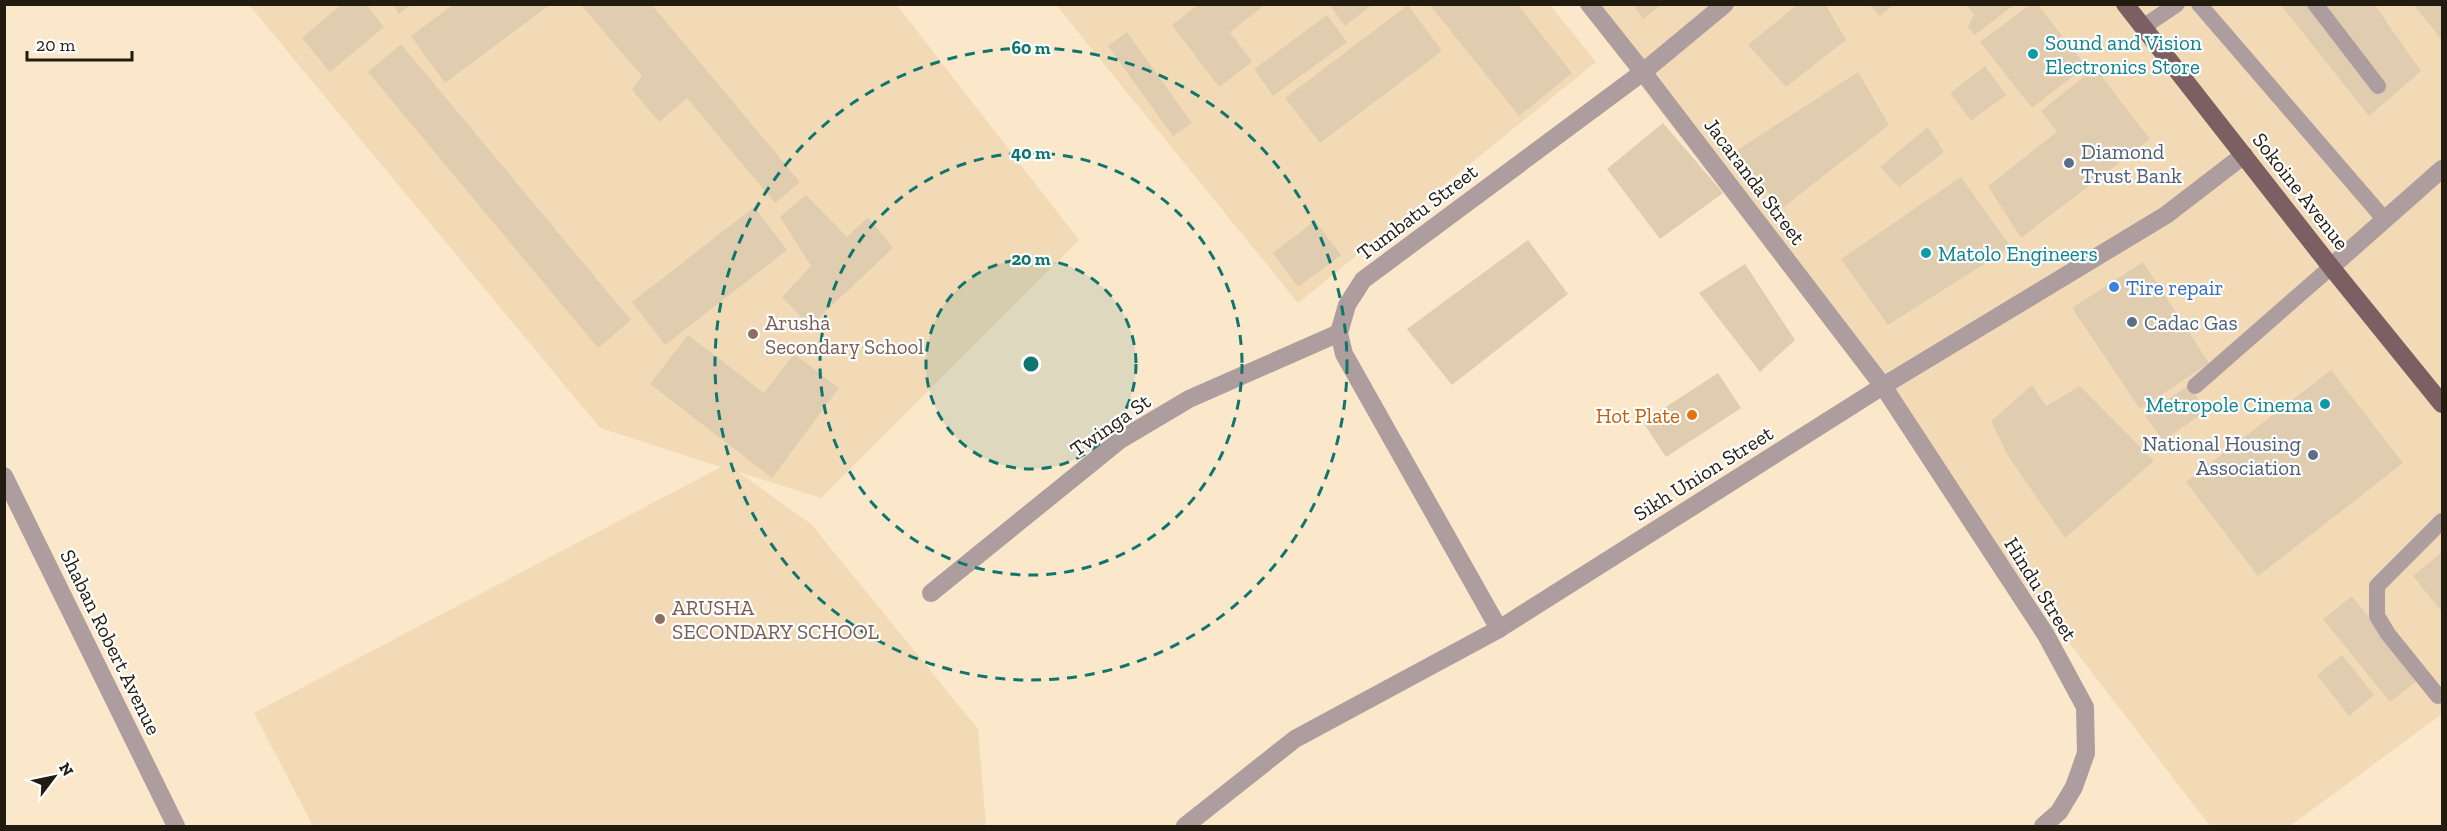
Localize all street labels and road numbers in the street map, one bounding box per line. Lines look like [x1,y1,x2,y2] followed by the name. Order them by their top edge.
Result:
[1699,113,1811,249] street label: Jacaranda Street
[2248,127,2355,255] street label: Sokoine Avenue
[1352,159,1482,265] street label: Tumbatu Street
[1065,388,1155,462] street label: Twinga St
[1629,420,1778,526] street label: Sikh Union Street
[1999,533,2083,645] street label: Hindu Street
[55,545,167,739] street label: Shaban Robert Avenue

